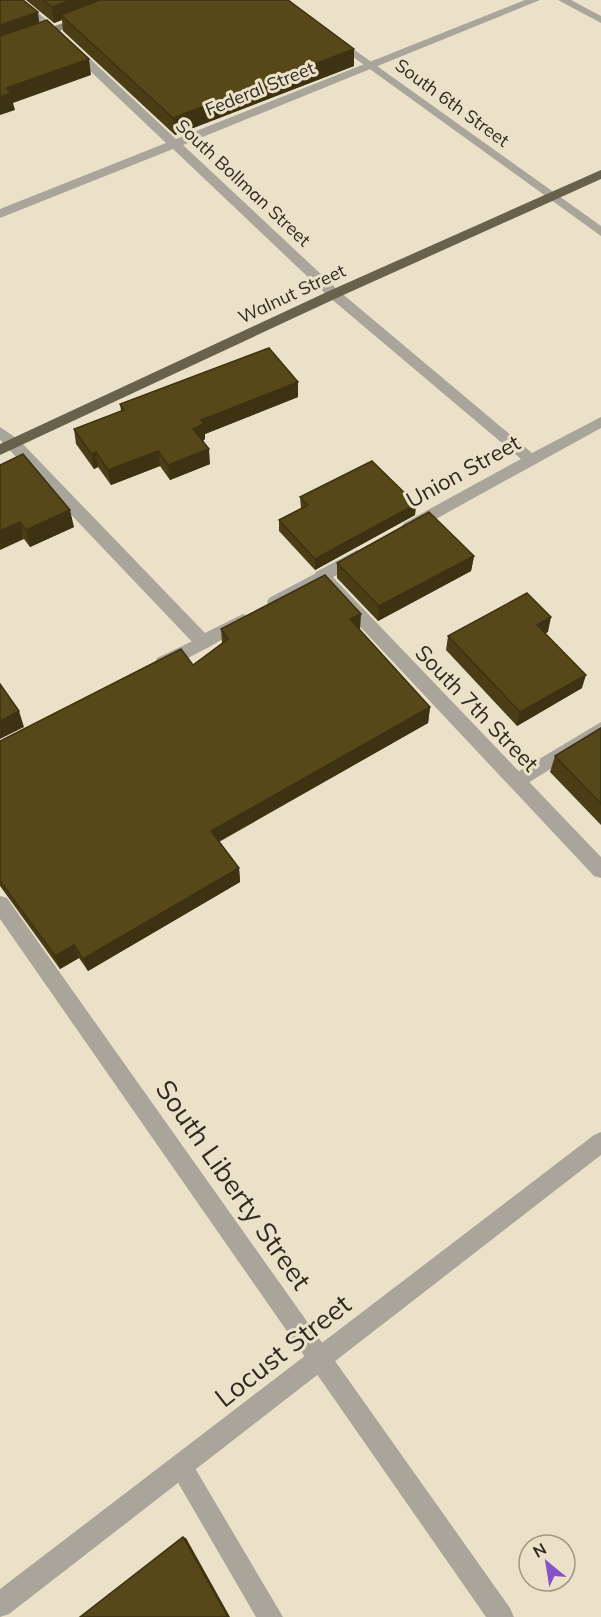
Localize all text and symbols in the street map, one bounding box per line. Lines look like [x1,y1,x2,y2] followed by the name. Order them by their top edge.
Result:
[391,53,514,152] street label: South 6th Street
[202,56,318,121] street label: Federal Street
[171,114,316,251] street label: South Bollman Street
[234,259,349,328] street label: Walnut Street
[401,428,525,514] street label: Union Street
[409,639,545,778] street label: South 7th Street
[149,1073,319,1296] street label: South Liberty Street
[208,1287,357,1414] street label: Locust Street
[517,1533,577,1593] north arrow
[529,1538,550,1562] text: N

